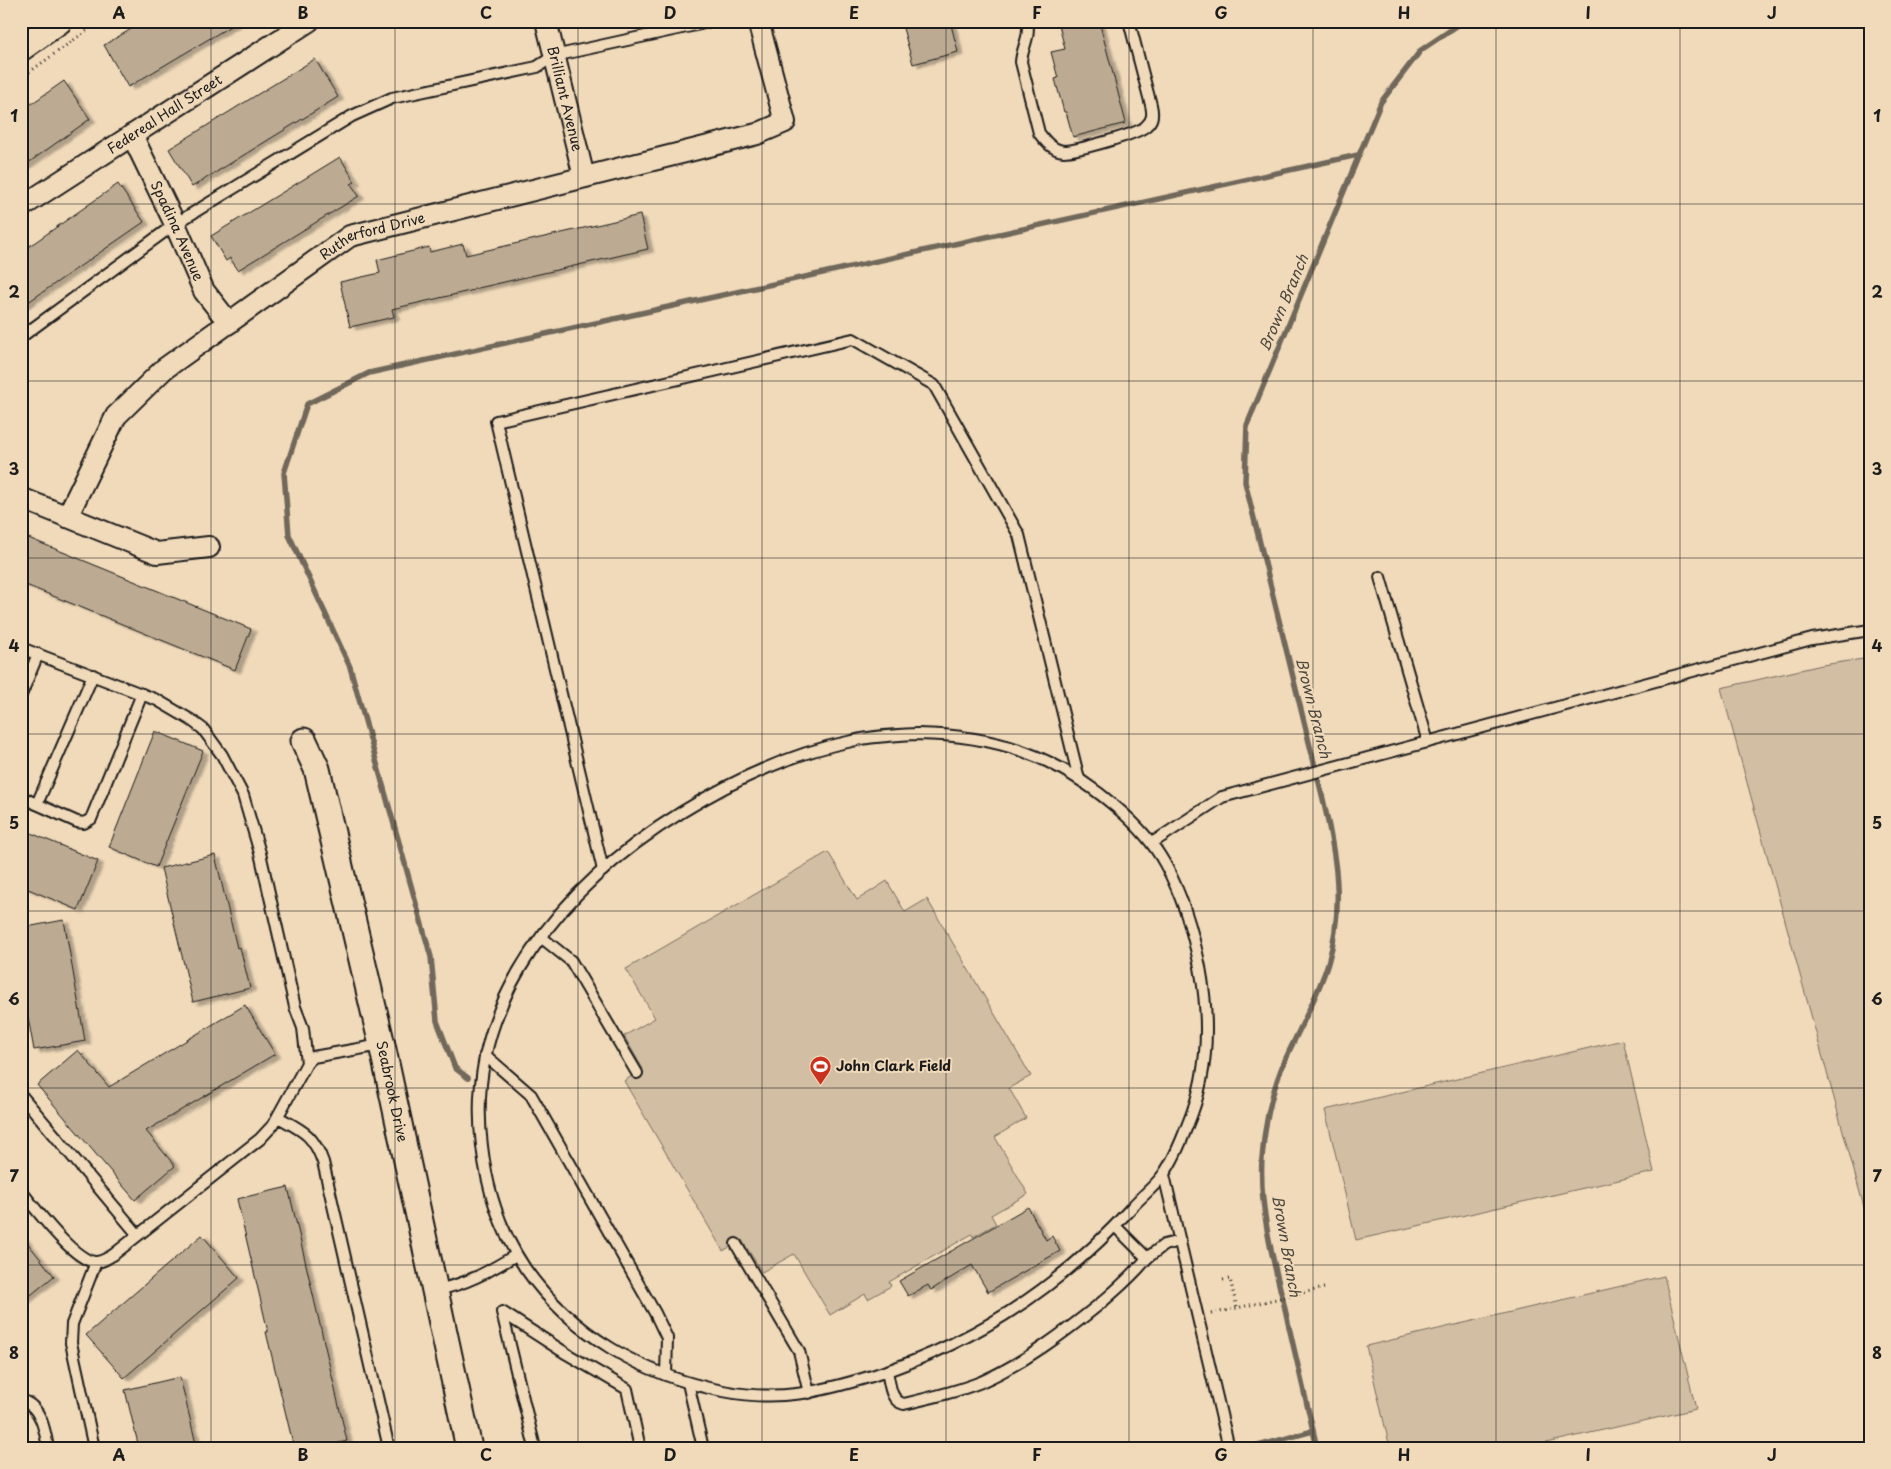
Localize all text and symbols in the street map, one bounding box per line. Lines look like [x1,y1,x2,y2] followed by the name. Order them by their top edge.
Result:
[113,0,126,24] text: A
[298,0,309,24] text: B
[480,0,492,24] text: C
[664,0,676,24] text: D
[849,0,859,24] text: E
[1032,0,1042,24] text: F
[1214,0,1228,24] text: G
[1398,0,1410,24] text: H
[1585,0,1591,24] text: I
[1767,0,1777,24] text: J
[542,44,588,154] street label: Brilliant Avenue
[103,69,226,159] street label: Federeal Hall Street
[10,103,18,127] text: 1
[1873,103,1881,127] text: 1
[146,177,210,284] street label: Spadina Avenue
[315,206,428,265] street label: Rutherford Drive
[1252,250,1313,354] water label: Brown Branch
[8,279,20,303] text: 2
[1871,279,1883,303] text: 2
[9,456,19,480] text: 3
[1872,456,1882,480] text: 3
[9,633,20,657] text: 4
[1872,633,1883,657] text: 4
[1291,655,1338,761] water label: Brown Branch
[9,810,19,834] text: 5
[1872,810,1882,834] text: 5
[8,986,20,1010] text: 6
[1871,986,1883,1010] text: 6
[371,1039,414,1144] street label: Seabrook Drive
[808,1054,832,1085] sports icon: John Clark Field
[836,1055,951,1076] place label: John Clark Field
[9,1163,19,1187] text: 7
[1872,1163,1882,1187] text: 7
[1267,1193,1308,1299] water label: Brown Branch
[9,1340,19,1364] text: 8
[1872,1340,1882,1364] text: 8
[113,1442,126,1466] text: A
[298,1442,309,1466] text: B
[480,1442,492,1466] text: C
[664,1442,676,1466] text: D
[849,1442,859,1466] text: E
[1032,1442,1042,1466] text: F
[1214,1442,1228,1466] text: G
[1398,1442,1410,1466] text: H
[1585,1442,1591,1466] text: I
[1767,1442,1777,1466] text: J

